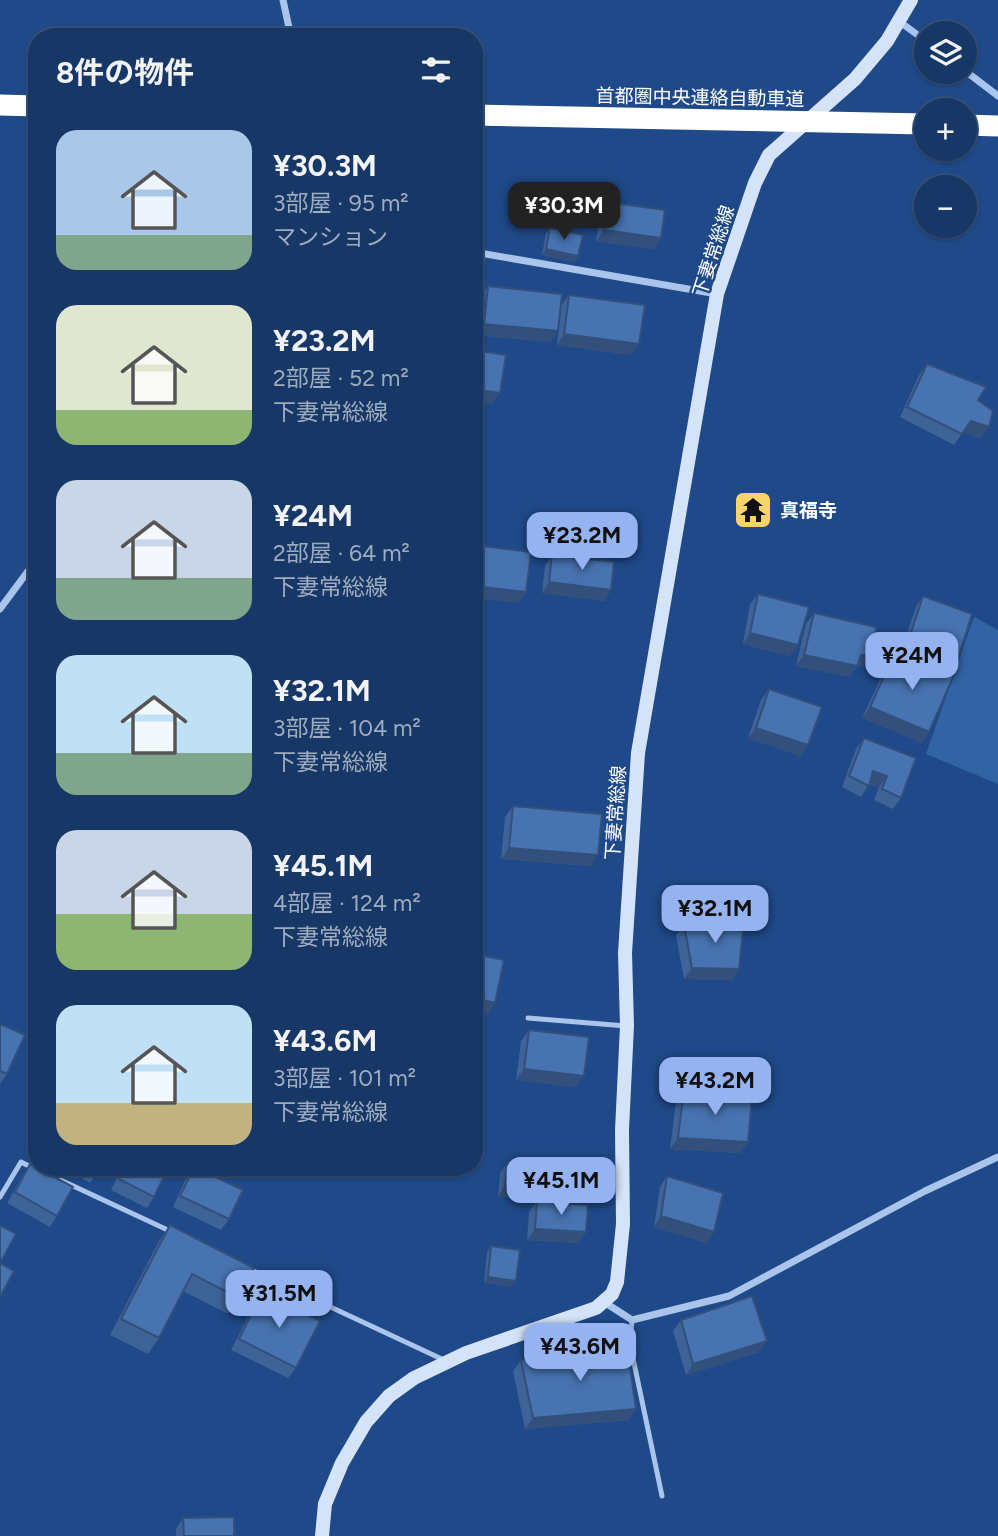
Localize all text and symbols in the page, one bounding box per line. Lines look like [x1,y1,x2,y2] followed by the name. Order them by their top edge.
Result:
[914,21,977,238] map controls
[914,21,977,84] button: layers
[417,51,455,89] icon: filters
[56,54,194,91] text: 8件の物件
[595,84,805,111] street label: 首都圏中央連絡自動車道
[914,98,977,161] button: +
[273,147,377,184] text: ¥30.3M
[112,158,196,242] icon: home
[914,175,977,238] button: −
[507,182,621,242] pin: ¥30.3M
[273,189,409,217] text: 3部屋 · 95 m²
[524,191,604,219] text: ¥30.3M
[688,202,739,300] street label: 下妻常総線
[273,223,388,251] text: マンション
[273,322,375,359] text: ¥23.2M
[112,333,196,417] icon: home
[273,364,409,392] text: 2部屋 · 52 m²
[273,398,388,426] text: 下妻常総線
[732,489,774,531] temple icon: 真福寺
[273,497,353,534] text: ¥24M
[780,499,837,522] place label: 真福寺
[112,508,196,592] icon: home
[525,512,639,572] pin: ¥23.2M
[543,521,621,549] text: ¥23.2M
[273,539,410,567] text: 2部屋 · 64 m²
[273,573,388,601] text: 下妻常総線
[871,632,953,692] pin: ¥24M
[881,641,943,669] text: ¥24M
[273,672,371,709] text: ¥32.1M
[112,683,196,767] icon: home
[273,714,421,742] text: 3部屋 · 104 m²
[273,748,388,776] text: 下妻常総線
[601,765,630,861] street label: 下妻常総線
[273,847,373,884] text: ¥45.1M
[112,858,196,942] icon: home
[658,886,772,945] pin: ¥32.1M
[273,889,421,917] text: 4部屋 · 124 m²
[678,894,752,922] text: ¥32.1M
[273,923,388,951] text: 下妻常総線
[273,1022,377,1059] text: ¥43.6M
[112,1033,196,1117] icon: home
[658,1058,772,1117] pin: ¥43.2M
[273,1064,416,1092] text: 3部屋 · 101 m²
[675,1066,755,1094] text: ¥43.2M
[273,1098,388,1126] text: 下妻常総線
[504,1158,618,1217] pin: ¥45.1M
[523,1166,599,1194] text: ¥45.1M
[222,1270,336,1330] pin: ¥31.5M
[242,1279,316,1307] text: ¥31.5M
[523,1324,637,1383] pin: ¥43.6M
[540,1332,620,1360] text: ¥43.6M

